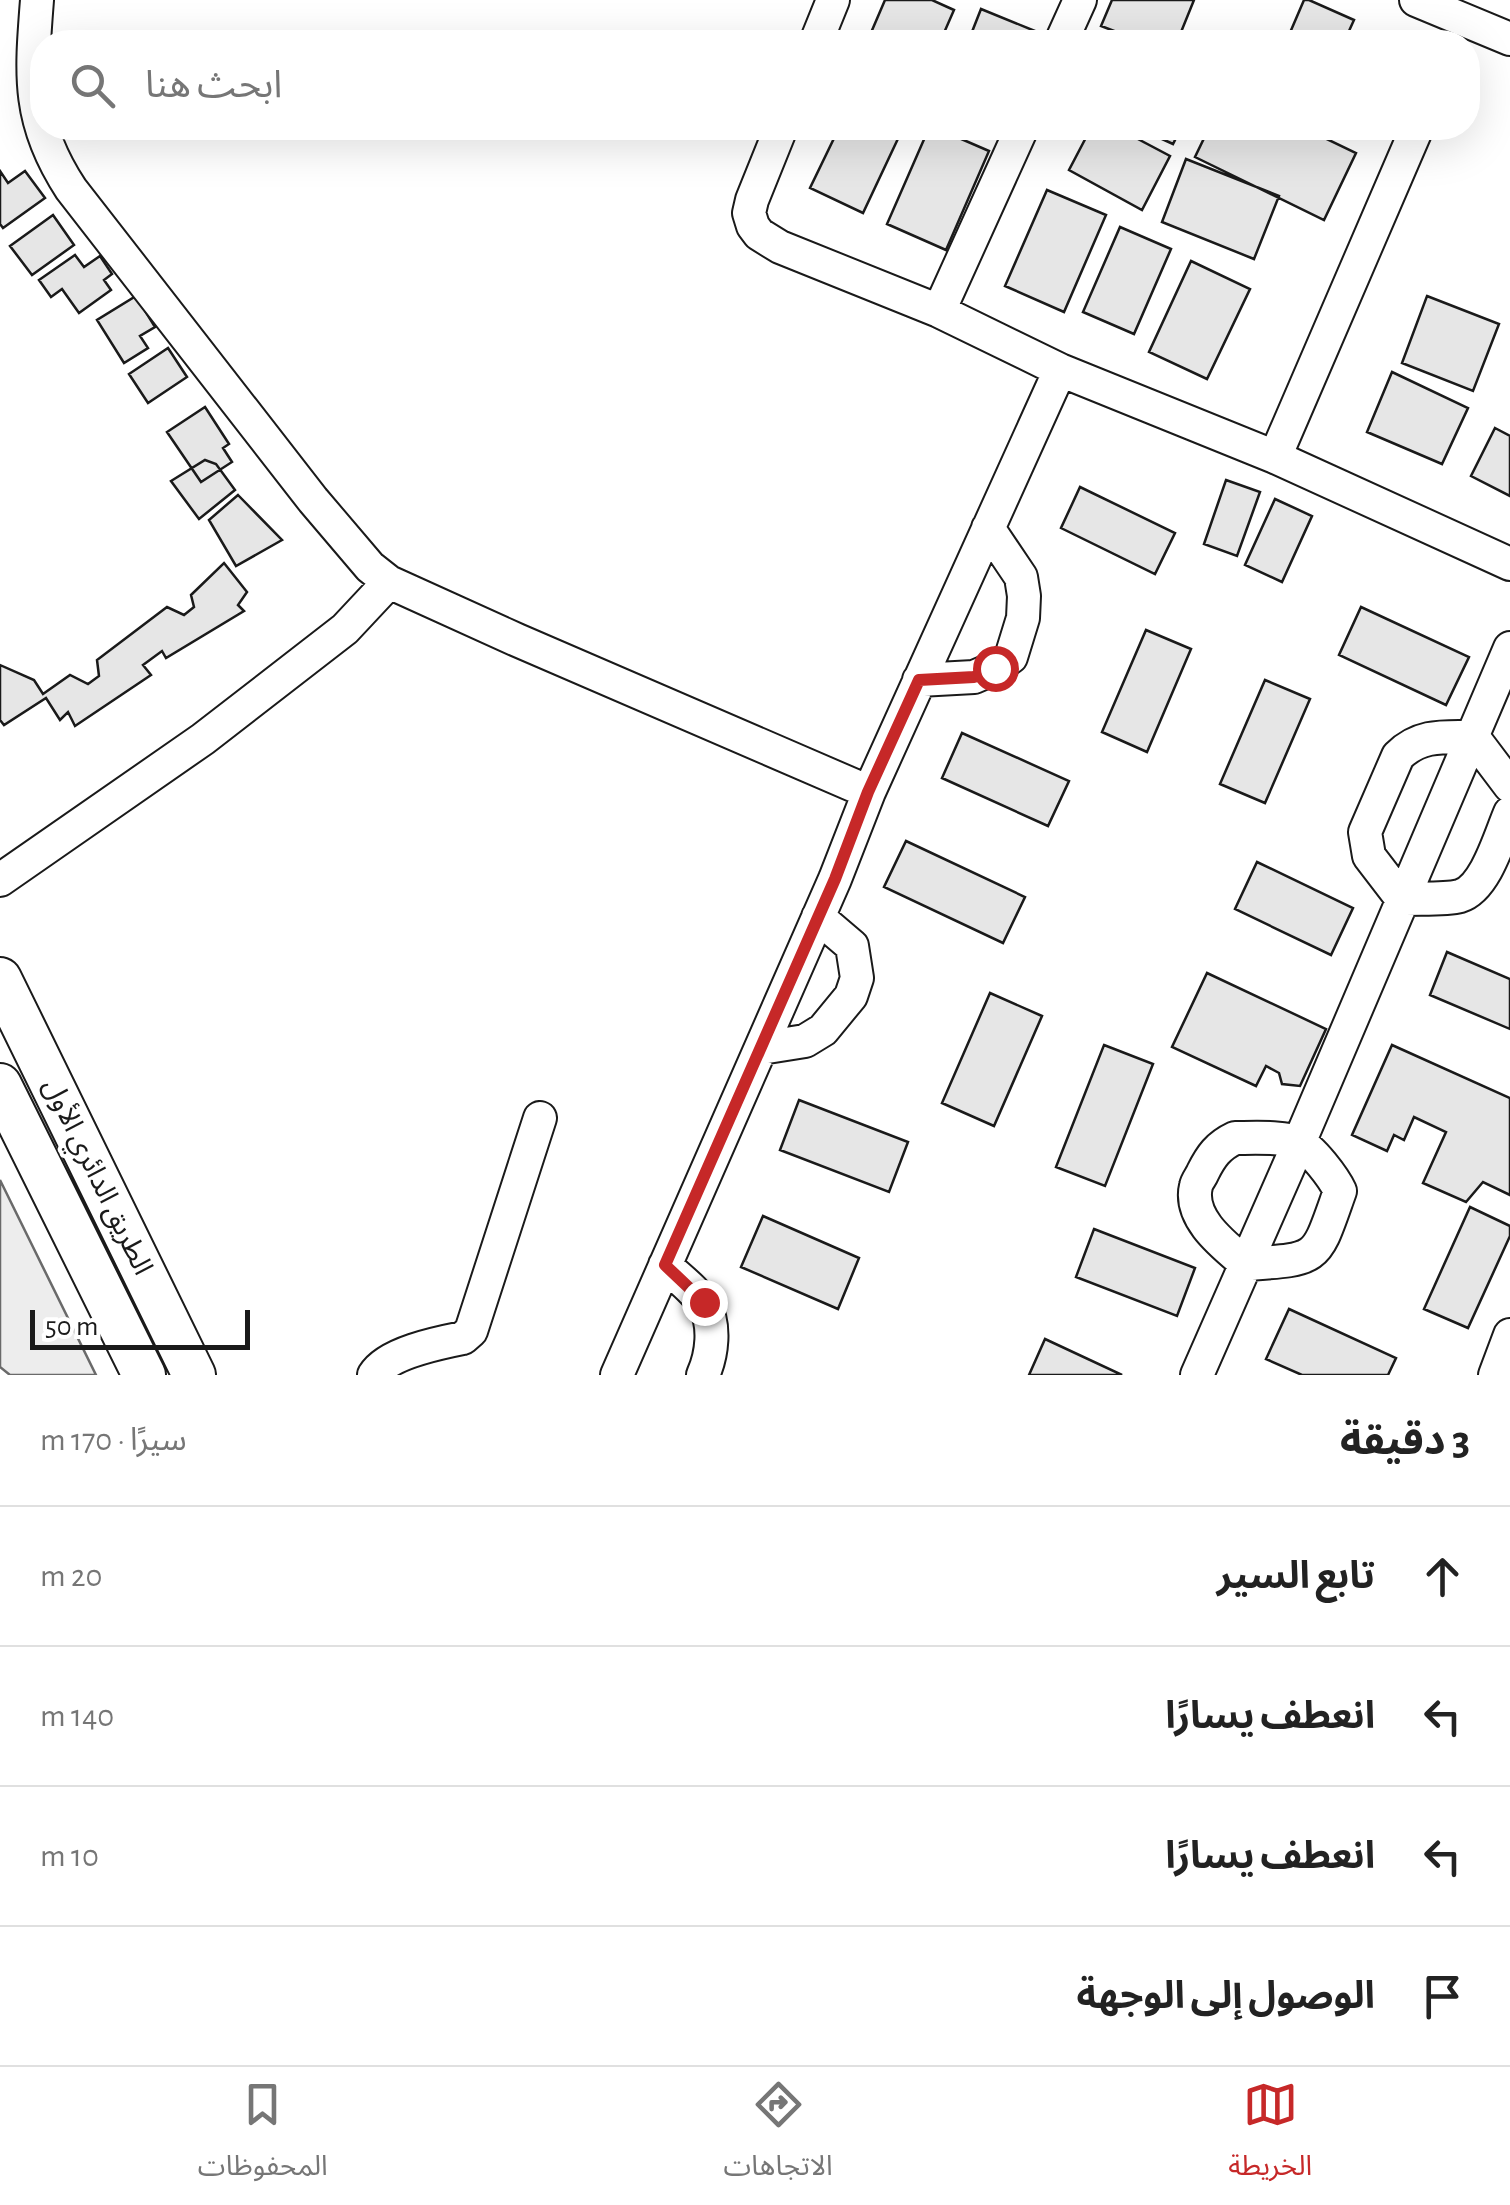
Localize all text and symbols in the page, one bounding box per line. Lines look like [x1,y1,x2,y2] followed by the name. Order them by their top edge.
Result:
[30,30,1480,140] search box
[65,58,120,113] icon: search
[145,67,282,105] text: ابحث هنا
[973,646,1019,692] route start
[32,1073,159,1282] street label: الطريق الدائري الأول
[682,1280,728,1326] route end
[30,1305,250,1350] scale bar
[45,1313,99,1341] text: 50 m
[1340,1420,1470,1462] text: 3 دقيقة
[40,1424,187,1456] text: سيرًا · 170 m
[1415,1549,1470,1604] icon: ahead
[1217,1558,1375,1596] text: تابع السير
[40,1560,102,1592] text: 20 m
[1415,1689,1470,1744] icon: left
[1165,1698,1375,1736] text: انعطف يسارًا
[40,1700,114,1732] text: 140 m
[1415,1829,1470,1884] icon: left
[1165,1838,1375,1876] text: انعطف يسارًا
[40,1840,99,1872] text: 10 m
[1415,1969,1470,2024] icon: arrive
[1077,1978,1375,2016] text: الوصول إلى الوجهة
[198,2077,328,2196] tab: المحفوظات
[723,2077,833,2196] tab: الاتجاهات
[1228,2077,1312,2196] tab: الخريطة

